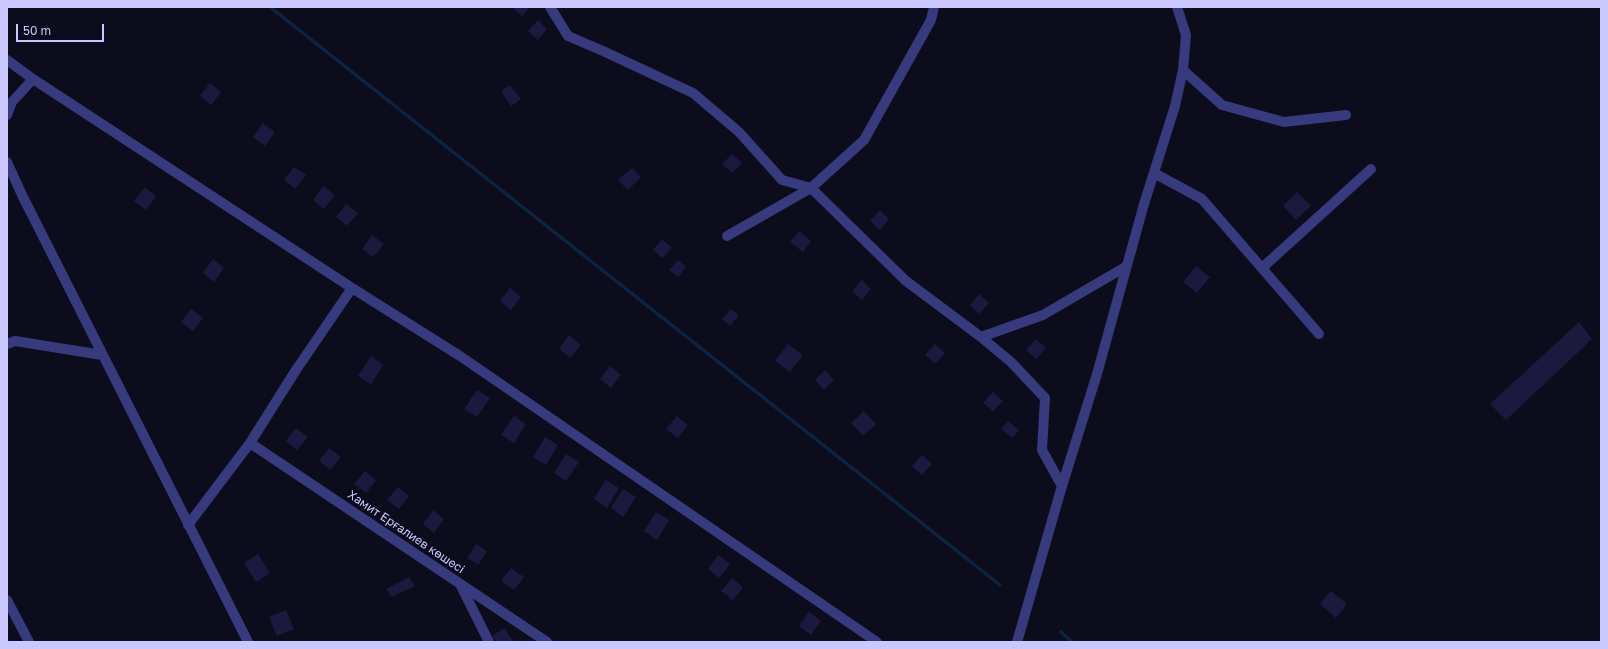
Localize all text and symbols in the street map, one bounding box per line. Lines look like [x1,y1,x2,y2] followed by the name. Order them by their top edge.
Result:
[18,16,106,42] scale bar
[23,23,51,38] text: 50 m
[345,487,467,577] street label: Хамит Ерғалиев көшесі

